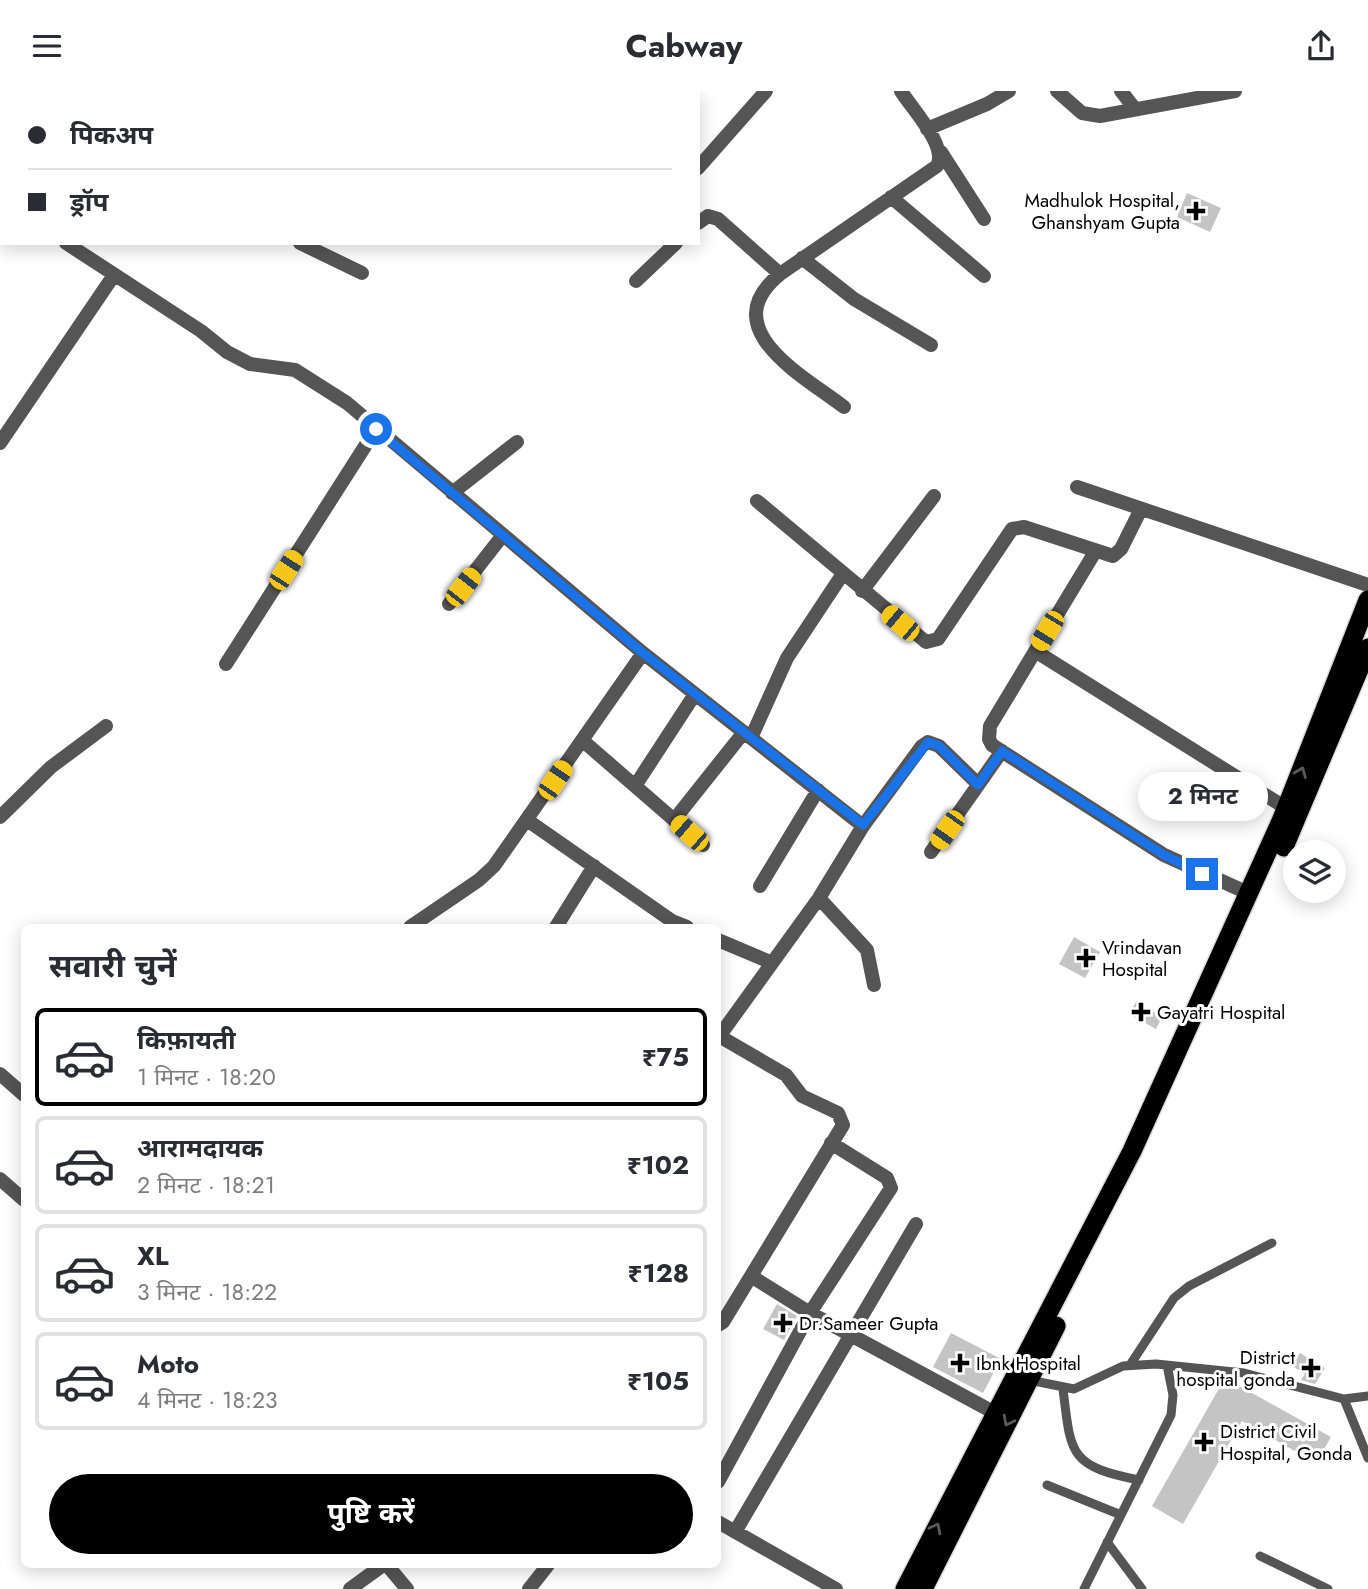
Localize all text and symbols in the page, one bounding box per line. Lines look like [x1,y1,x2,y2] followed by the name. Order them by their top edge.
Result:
[625,23,743,69] text: Cabway
[28,27,66,65] icon: menu
[1302,27,1340,65] icon: share
[70,116,153,154] text: पिकअप
[70,183,108,221] text: ड्रॉप
[1025,187,1180,236] place label: Madhulok Hospital, Ghanshyam Gupta
[1186,201,1206,221] marker: Madhulok Hospital, Ghanshyam Gupta
[360,413,392,445] route start
[266,547,307,593] car
[442,564,485,610] car
[878,601,923,645] car
[1028,608,1067,654] car
[535,757,576,803] car
[1292,767,1306,779] one-way arrow
[1137,773,1267,821] callout: 2 मिनट
[1168,779,1238,813] text: 2 मिनट
[927,807,968,853] car
[667,811,712,855] car
[1283,840,1346,903] map controls
[1283,840,1346,903] button: layers
[1186,858,1218,890] route end
[1102,934,1182,983] place label: Vrindavan Hospital
[49,943,176,989] text: सवारी चुनें
[1076,948,1096,968] marker: Vrindavan Hospital
[1157,999,1285,1026] place label: Gayatri Hospital
[1131,1002,1151,1022] marker: Gayatri Hospital
[137,1021,236,1059] text: किफ़ायती
[53,1026,116,1089] icon: car
[642,1038,689,1076] text: ₹75
[137,1060,276,1094] text: 1 मिनट · 18:20
[137,1129,263,1167] text: आरामदायक
[53,1134,116,1197] icon: car
[627,1146,689,1184] text: ₹102
[137,1168,275,1202] text: 2 मिनट · 18:21
[137,1237,169,1275] text: XL
[53,1242,116,1305] icon: car
[628,1254,689,1292] text: ₹128
[137,1275,277,1309] text: 3 मिनट · 18:22
[799,1310,938,1337] place label: Dr.Sameer Gupta
[773,1313,793,1333] marker: Dr.Sameer Gupta
[1176,1344,1295,1393] place label: District hospital gonda
[137,1345,199,1383] text: Moto
[53,1350,116,1413] icon: car
[976,1350,1081,1377] place label: Ibnk Hospital
[950,1353,970,1373] marker: Ibnk Hospital
[1301,1358,1321,1378] marker: District hospital gonda
[627,1362,689,1400] text: ₹105
[137,1383,278,1417] text: 4 मिनट · 18:23
[1003,1413,1017,1426] one-way arrow
[1220,1418,1352,1467] place label: District Civil Hospital, Gonda
[1194,1432,1214,1452] marker: District Civil Hospital, Gonda
[49,1474,693,1554] button: पुष्टि करें
[927,1523,941,1535] one-way arrow

